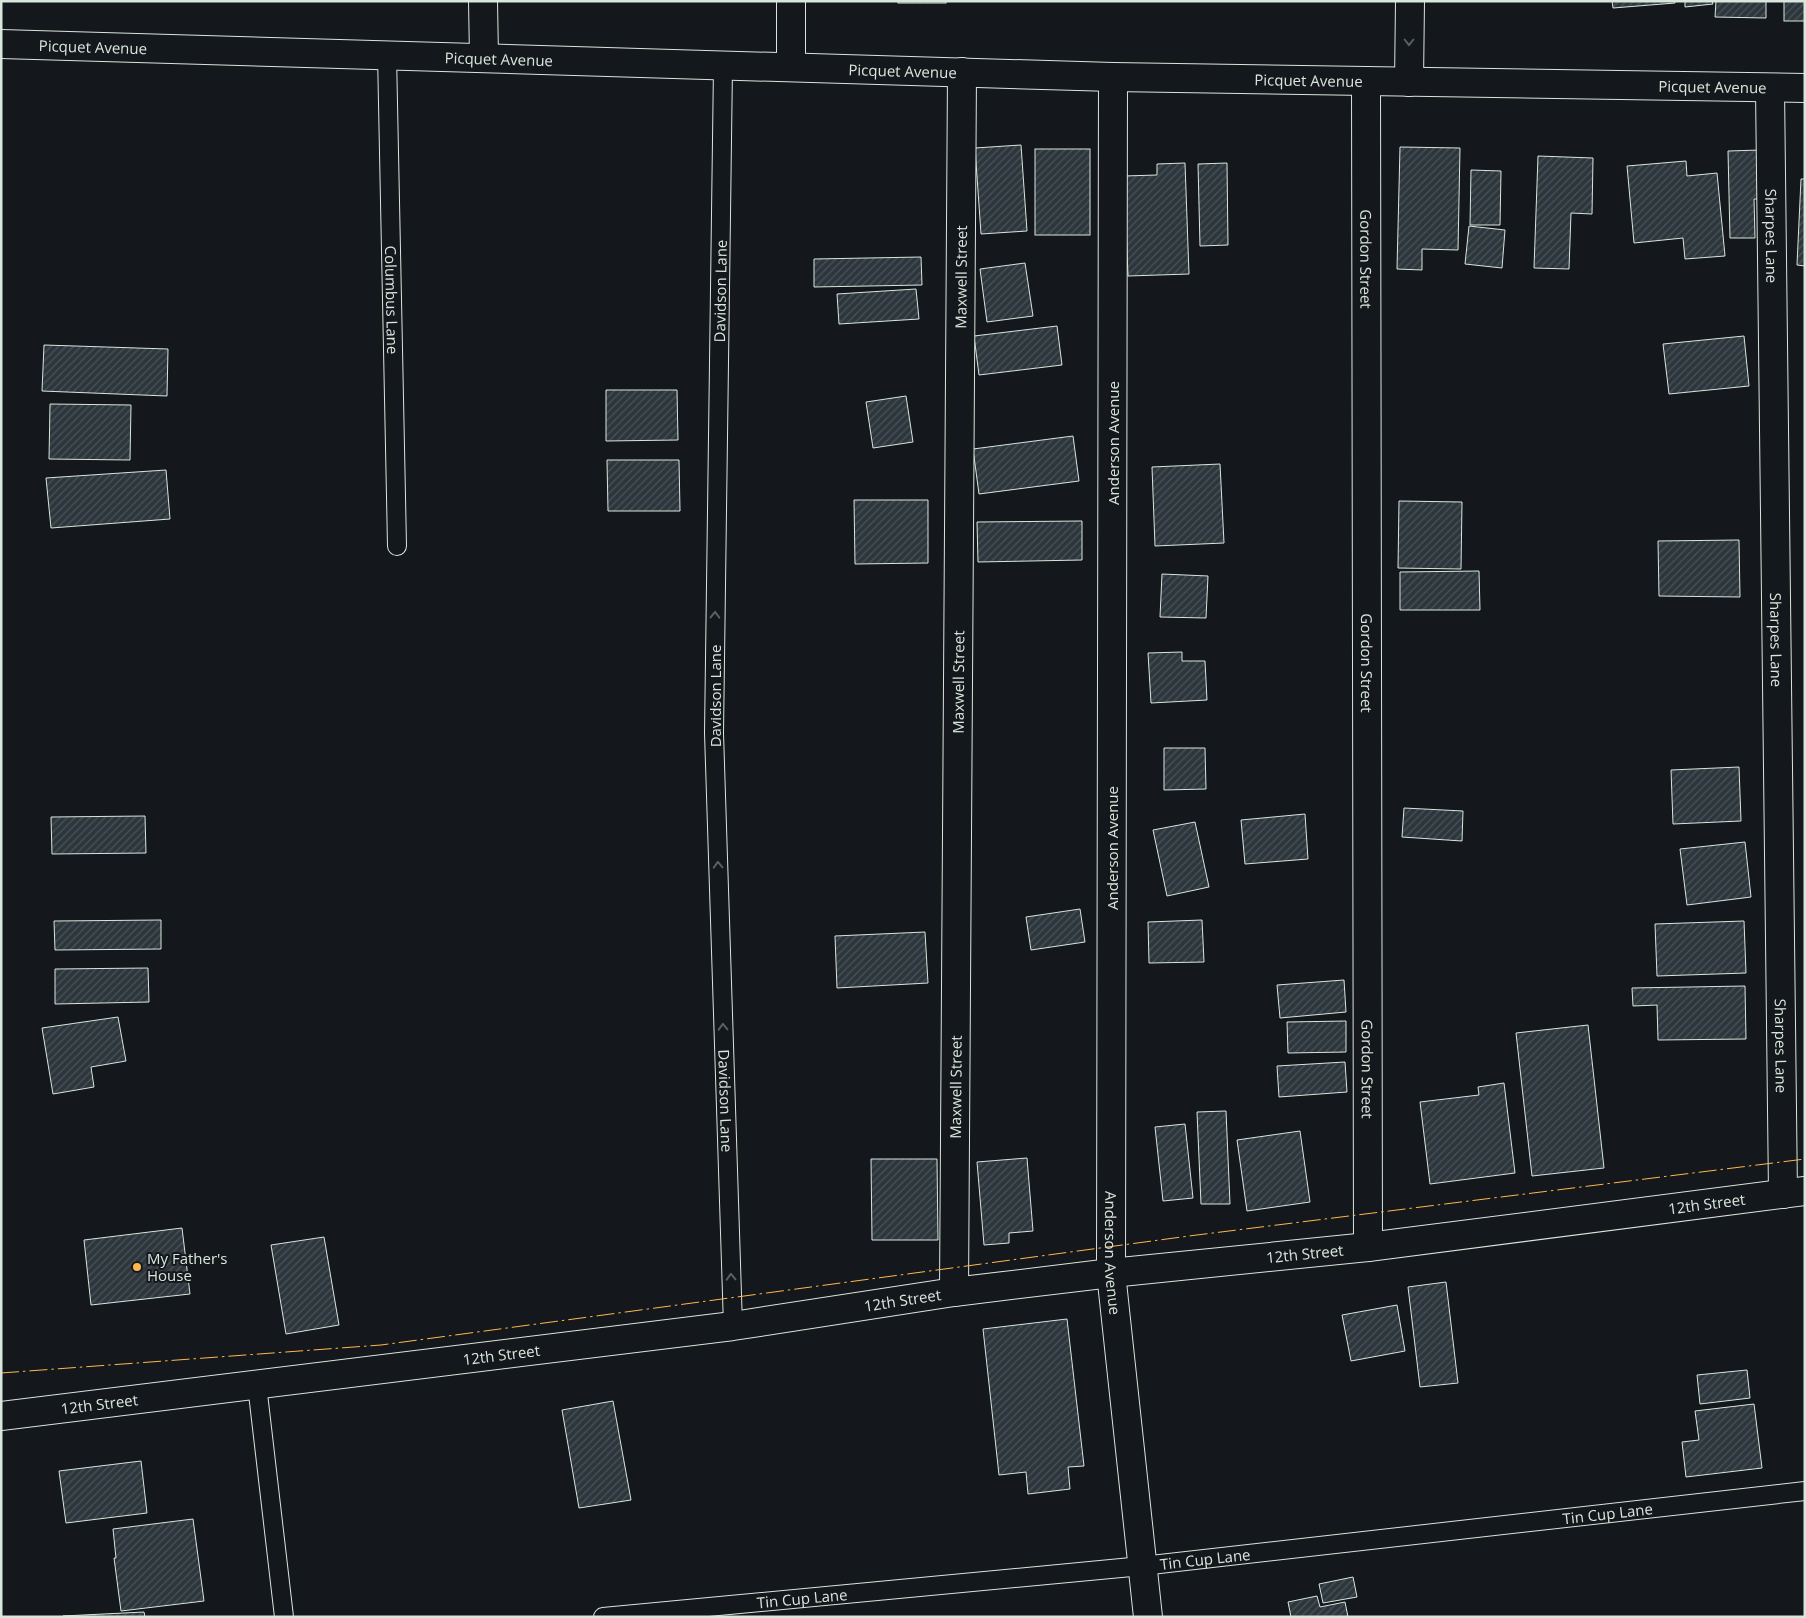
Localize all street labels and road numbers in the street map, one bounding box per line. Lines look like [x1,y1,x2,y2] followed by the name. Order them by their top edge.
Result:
[38,35,147,58] street label: Picquet Avenue
[444,47,553,70] street label: Picquet Avenue
[848,59,957,82] street label: Picquet Avenue
[1254,69,1363,91] street label: Picquet Avenue
[1658,76,1767,97] street label: Picquet Avenue
[1761,189,1782,283] street label: Sharpes Lane
[1356,209,1376,309] street label: Gordon Street
[950,225,971,329] street label: Maxwell Street
[709,239,731,343] street label: Davidson Lane
[381,245,403,354] street label: Columbus Lane
[1103,381,1123,505] street label: Anderson Avenue
[1766,593,1787,687] street label: Sharpes Lane
[1357,613,1377,713] street label: Gordon Street
[948,630,968,734] street label: Maxwell Street
[705,645,725,747] street label: Davidson Lane
[1102,786,1122,910] street label: Anderson Avenue
[1771,999,1792,1093] street label: Sharpes Lane
[1358,1019,1378,1119] street label: Gordon Street
[945,1035,966,1139] street label: Maxwell Street
[714,1049,737,1152] street label: Davidson Lane
[1667,1189,1746,1218] street label: 12th Street
[1101,1191,1125,1316] street label: Anderson Avenue
[1265,1240,1344,1267] street label: 12th Street
[863,1284,942,1316] street label: 12th Street
[462,1340,541,1369] street label: 12th Street
[60,1389,139,1419] street label: 12th Street
[1561,1498,1654,1528] street label: Tin Cup Lane
[1159,1544,1251,1574] street label: Tin Cup Lane
[756,1584,848,1612] street label: Tin Cup Lane

